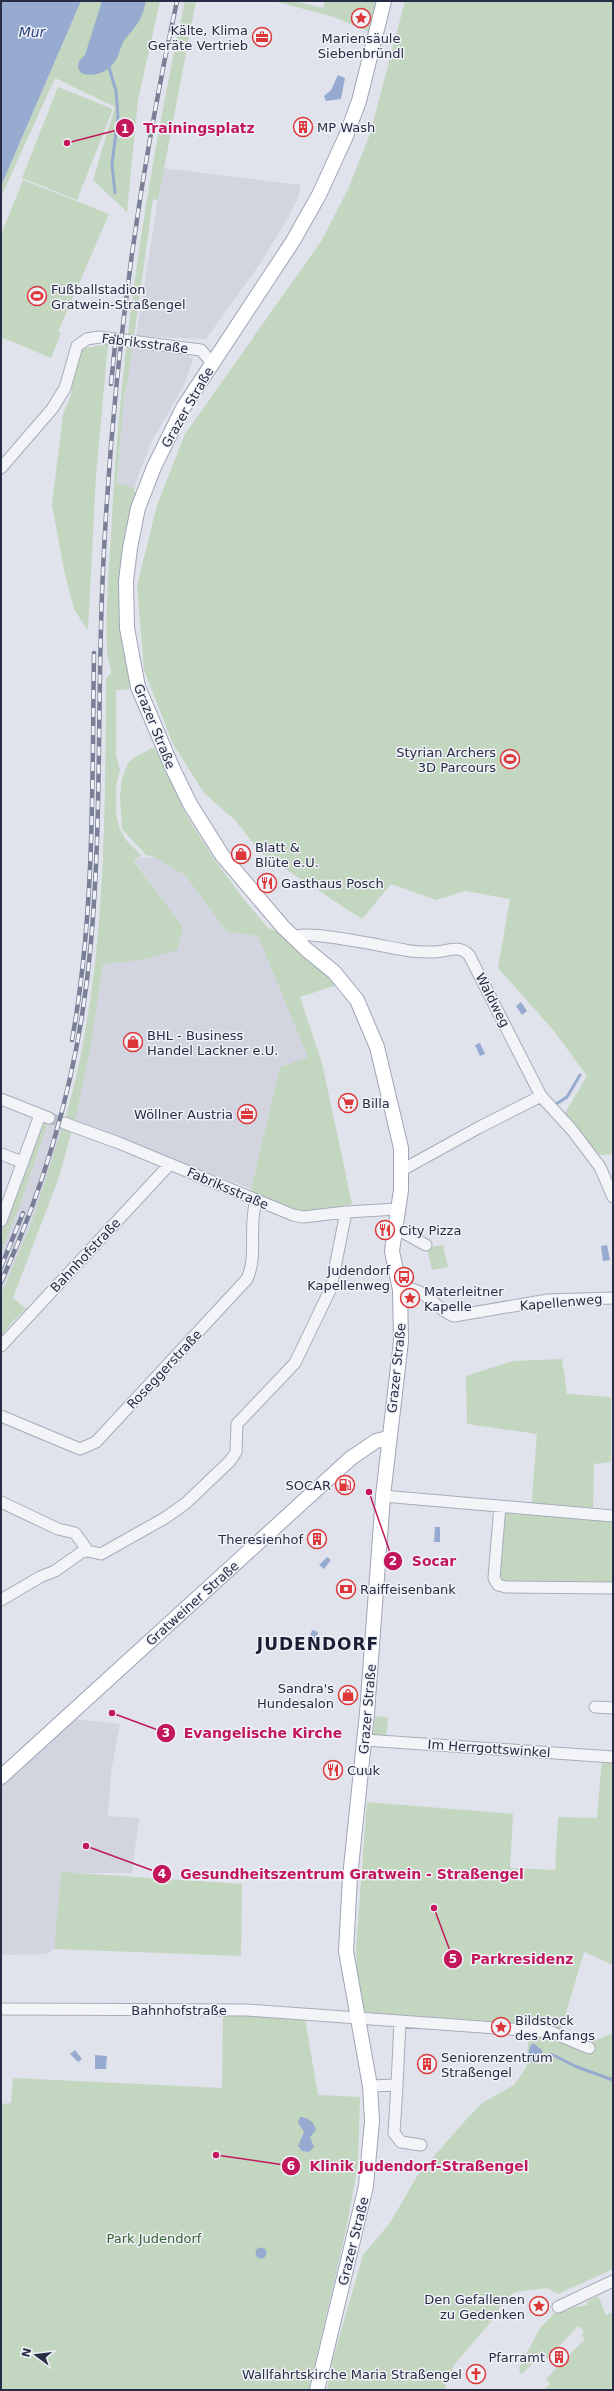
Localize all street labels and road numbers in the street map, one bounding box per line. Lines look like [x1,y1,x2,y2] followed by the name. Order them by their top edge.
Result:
[101,331,189,356] street label: Fabriksstraße
[158,364,217,450] street label: Grazer Straße
[131,681,178,771] street label: Grazer Straße
[473,971,513,1030] street label: Waldweg
[185,1165,271,1212] street label: Fabriksstraße
[47,1215,123,1295] street label: Bahnhofstraße
[519,1291,603,1314] street label: Kapellenweg
[384,1322,409,1414] street label: Grazer Straße
[124,1327,205,1412] street label: Roseggerstraße
[143,1558,242,1649] street label: Gratweiner Straße
[356,1663,379,1755] street label: Grazer Straße
[427,1737,551,1760] street label: Im Herrgottswinkel
[131,2003,227,2018] street label: Bahnhofstraße
[335,2195,372,2287] street label: Grazer Straße

